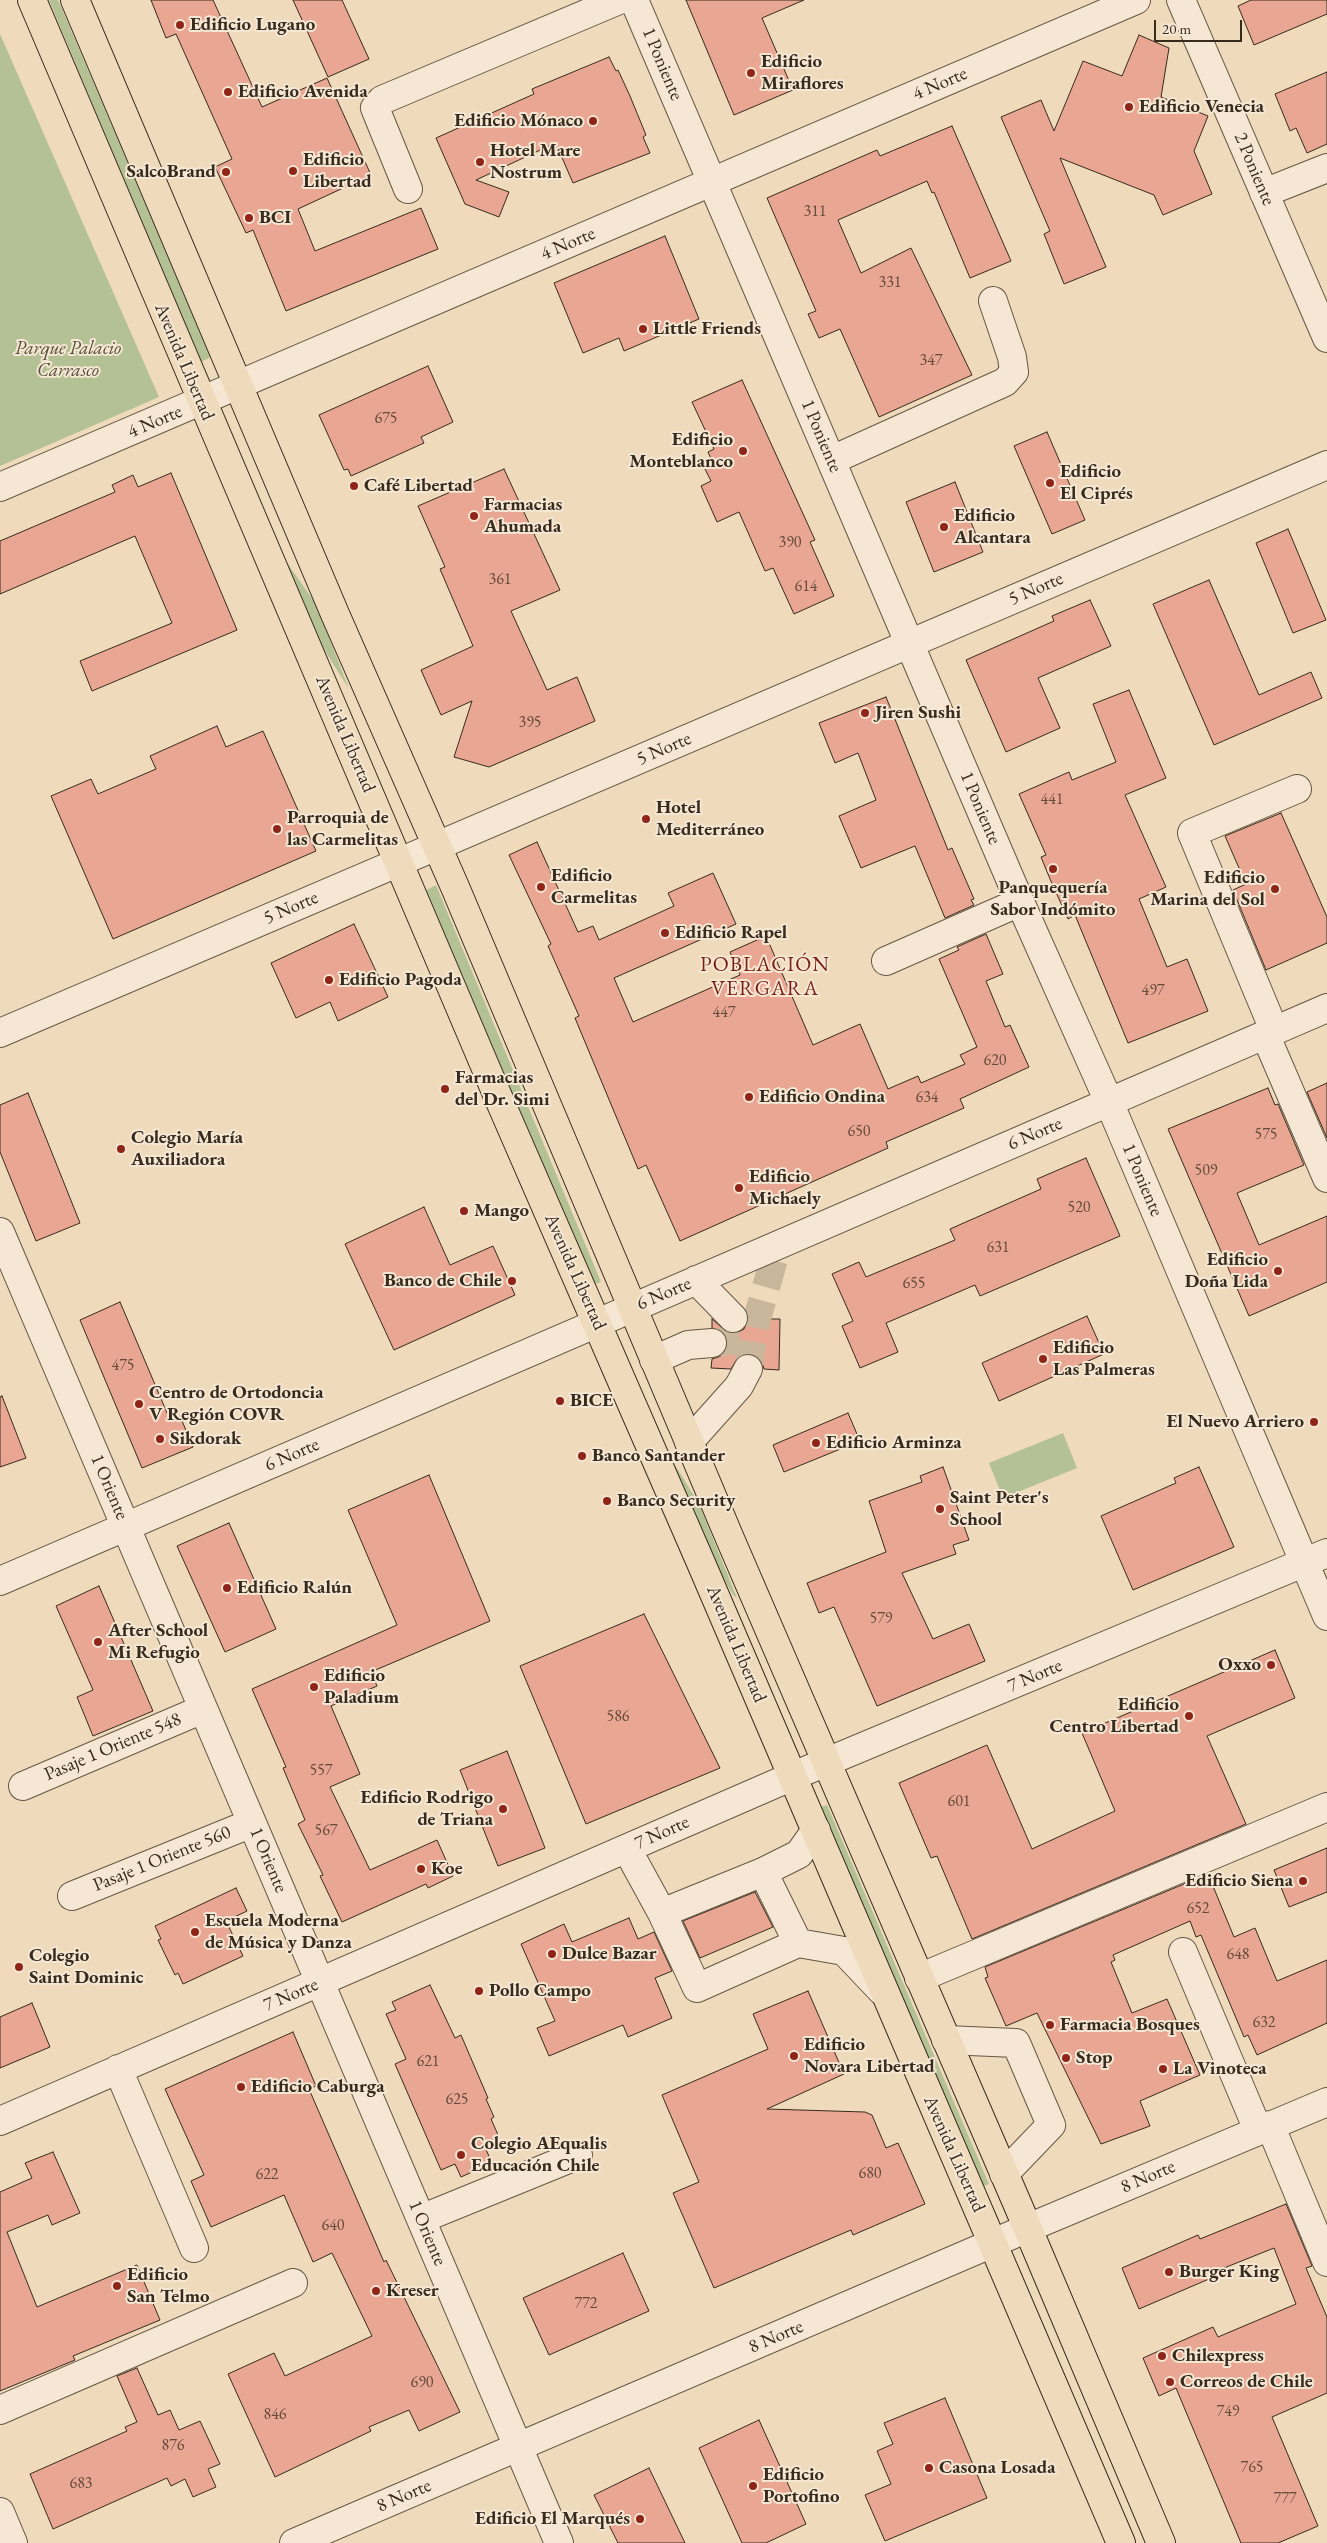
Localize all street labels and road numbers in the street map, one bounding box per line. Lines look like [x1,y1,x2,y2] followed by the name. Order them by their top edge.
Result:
[636,24,688,104] street label: 1 Poniente
[909,62,971,106] street label: 4 Norte
[1228,129,1280,209] street label: 2 Poniente
[537,222,599,266] street label: 4 Norte
[149,300,219,424] street label: Avenida Libertad
[795,396,847,476] street label: 1 Poniente
[124,400,186,444] street label: 4 Norte
[1005,567,1067,611] street label: 5 Norte
[310,672,380,796] street label: Avenida Libertad
[633,727,695,771] street label: 5 Norte
[954,768,1006,848] street label: 1 Poniente
[260,886,322,930] street label: 5 Norte
[1004,1112,1066,1156] street label: 6 Norte
[1116,1140,1168,1220] street label: 1 Poniente
[539,1210,611,1334] street label: Avenida Libertad
[633,1272,695,1316] street label: 6 Norte
[261,1433,323,1477] street label: 6 Norte
[85,1451,133,1523] street label: 1 Oriente
[701,1582,771,1706] street label: Avenida Libertad
[1004,1654,1066,1698] street label: 7 Norte
[41,1708,185,1786] street label: Pasaje 1 Oriente 548
[631,1811,693,1855] street label: 7 Norte
[90,1821,234,1897] street label: Pasaje 1 Oriente 560
[244,1824,292,1896] street label: 1 Oriente
[260,1973,322,2017] street label: 7 Norte
[918,2092,990,2216] street label: Avenida Libertad
[1117,2155,1179,2199] street label: 8 Norte
[403,2197,451,2269] street label: 1 Oriente
[745,2315,807,2359] street label: 8 Norte
[373,2474,435,2518] street label: 8 Norte

